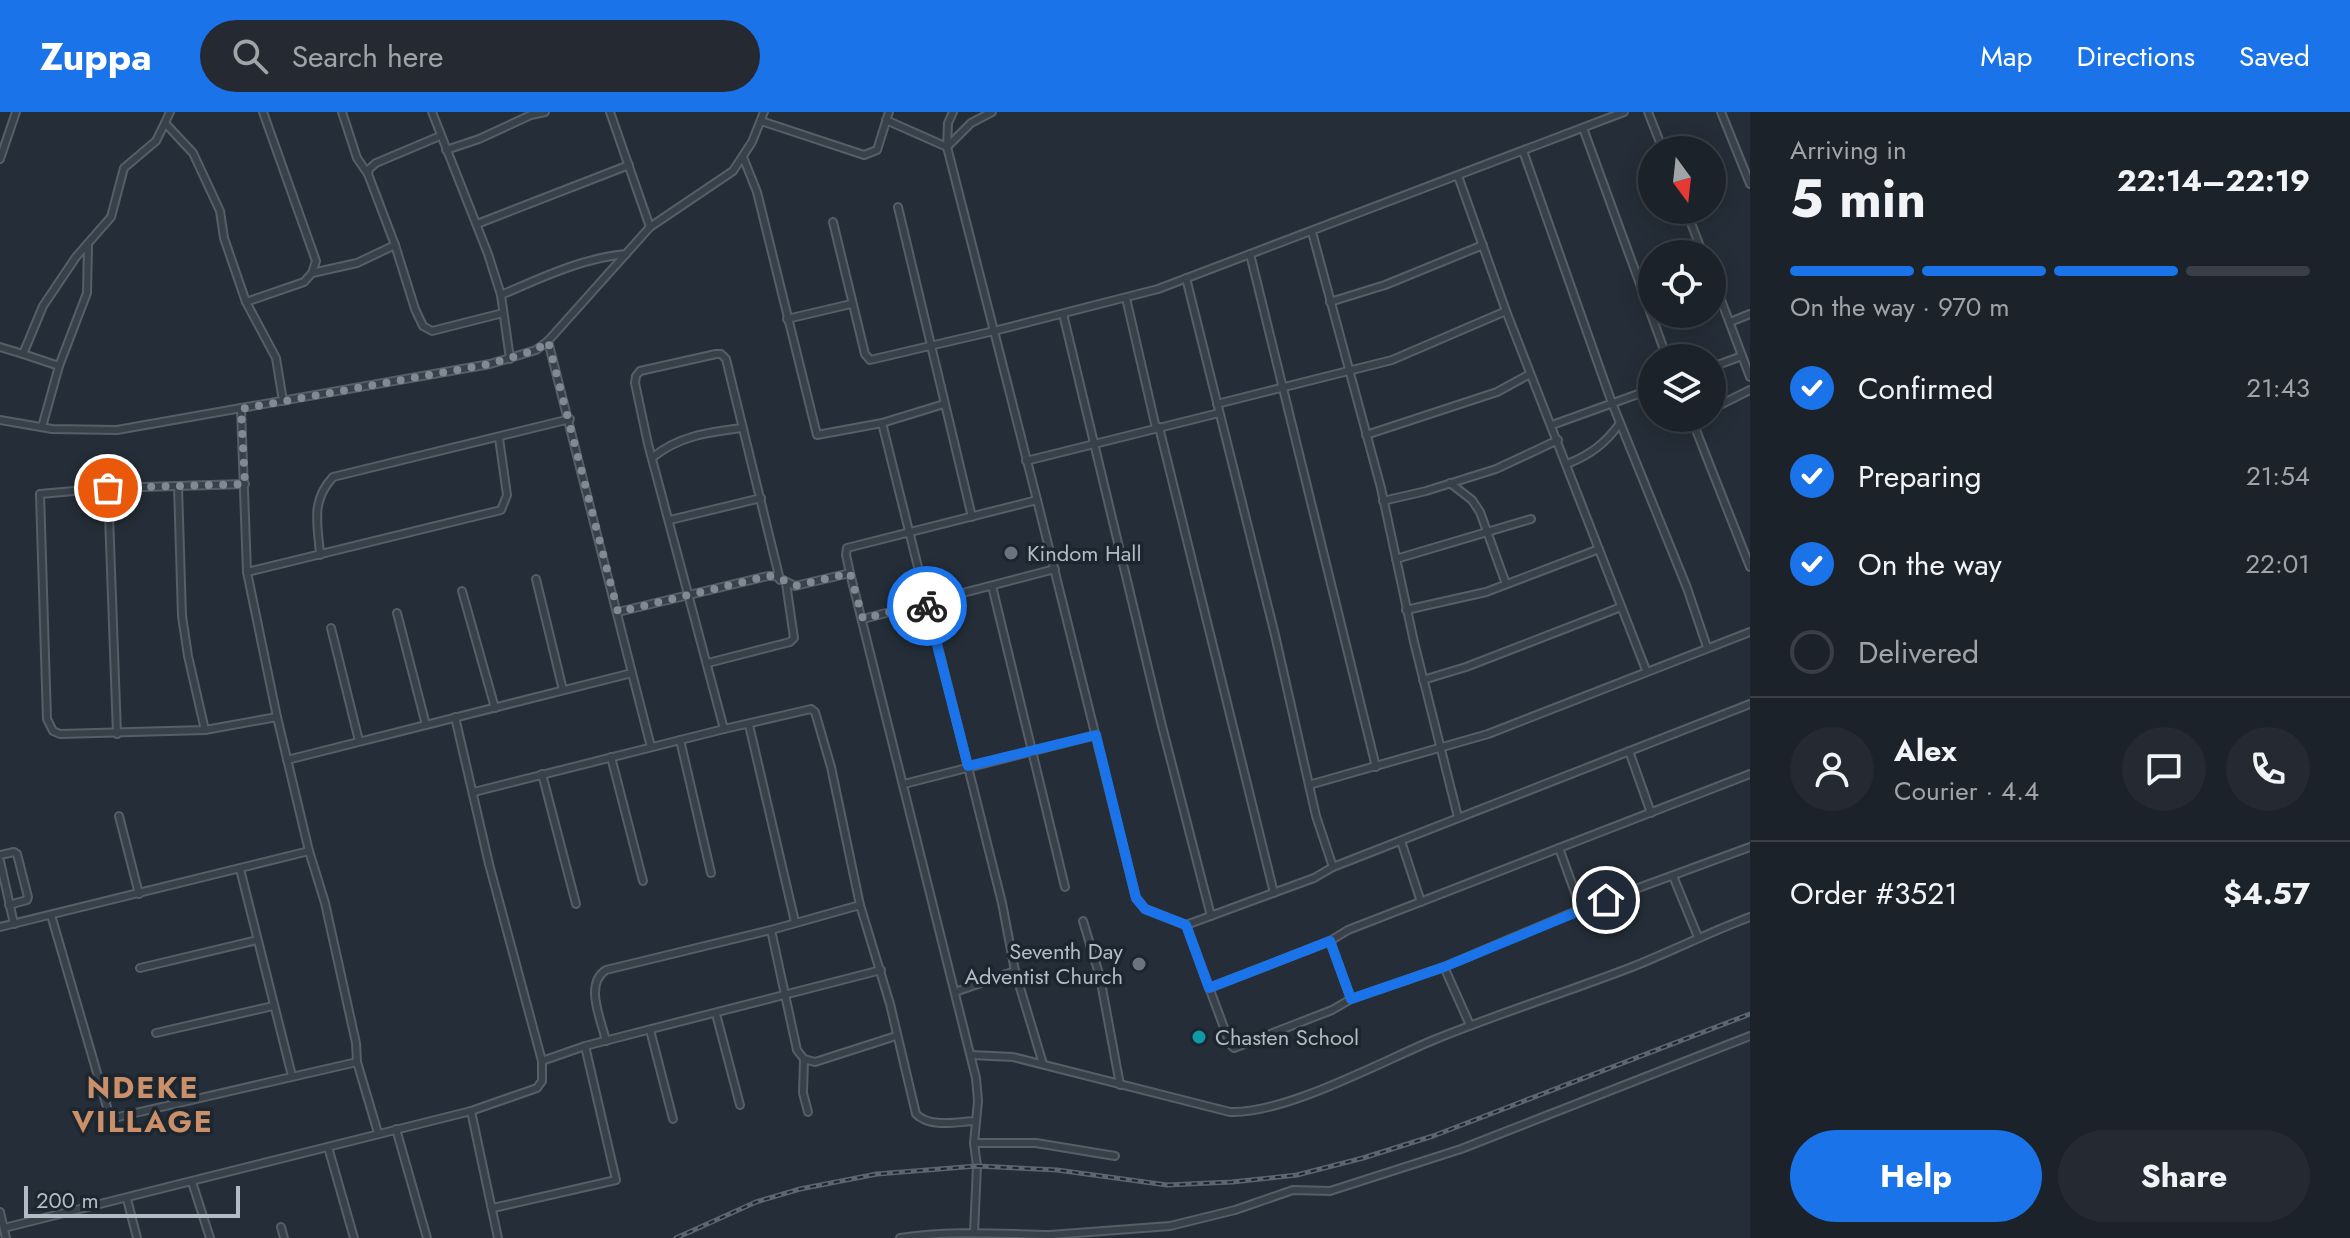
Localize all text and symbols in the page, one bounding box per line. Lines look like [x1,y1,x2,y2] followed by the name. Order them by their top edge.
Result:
[200,20,760,92] search box
[40,29,152,84] text: Zuppa
[228,34,272,78] icon: search
[292,35,443,78] text: Search here
[1980,36,2032,77] text: Map
[2076,36,2195,77] text: Directions
[2239,36,2310,77] text: Saved
[1790,131,1907,169] text: Arriving in
[1638,136,1726,224] north arrow
[1638,136,1726,432] map controls
[2117,159,2310,202] text: 22:14–22:19
[1790,161,1926,237] text: 5 min
[1638,240,1726,328] button: locate
[1790,288,2010,326] text: On the way · 970 m
[1638,344,1726,432] button: layers
[1790,366,1834,410] icon: check
[1858,367,1993,410] text: Confirmed
[2246,369,2310,407] text: 21:43
[74,454,142,522] pin
[1790,454,1834,498] icon: check
[1858,455,1982,498] text: Preparing
[2246,457,2310,495] text: 21:54
[86,466,130,510] icon: bag
[1027,537,1141,569] place label: Kindom Hall
[1790,542,1834,586] icon: check
[1858,543,2002,586] text: On the way
[1002,544,1020,562] marker: Kindom Hall
[2245,545,2310,583] text: 22:01
[887,566,967,646] courier
[905,584,949,628] icon: bike
[1858,631,1979,674] text: Delivered
[1790,727,1874,811] button: person
[2122,727,2206,811] button: chat
[2226,727,2310,811] button: phone
[1894,729,1957,772] text: Alex
[1894,772,2039,810] text: Courier · 4.4
[1572,866,1640,934] pin
[1790,872,1958,915] text: Order #3521
[2223,872,2310,915] text: $4.57
[1584,878,1628,922] icon: home
[965,935,1123,992] place label: Seventh Day Adventist Church
[1130,955,1148,973] marker: Seventh Day Adventist Church
[1215,1021,1359,1053] place label: Chasten School
[1190,1028,1208,1046] marker: Chasten School
[71,1066,214,1143] district label: NDEKE VILLAGE
[1790,1130,2042,1222] button: Help
[2058,1130,2310,1222] button: Share
[24,1182,240,1218] scale bar
[36,1184,99,1216] text: 200 m

